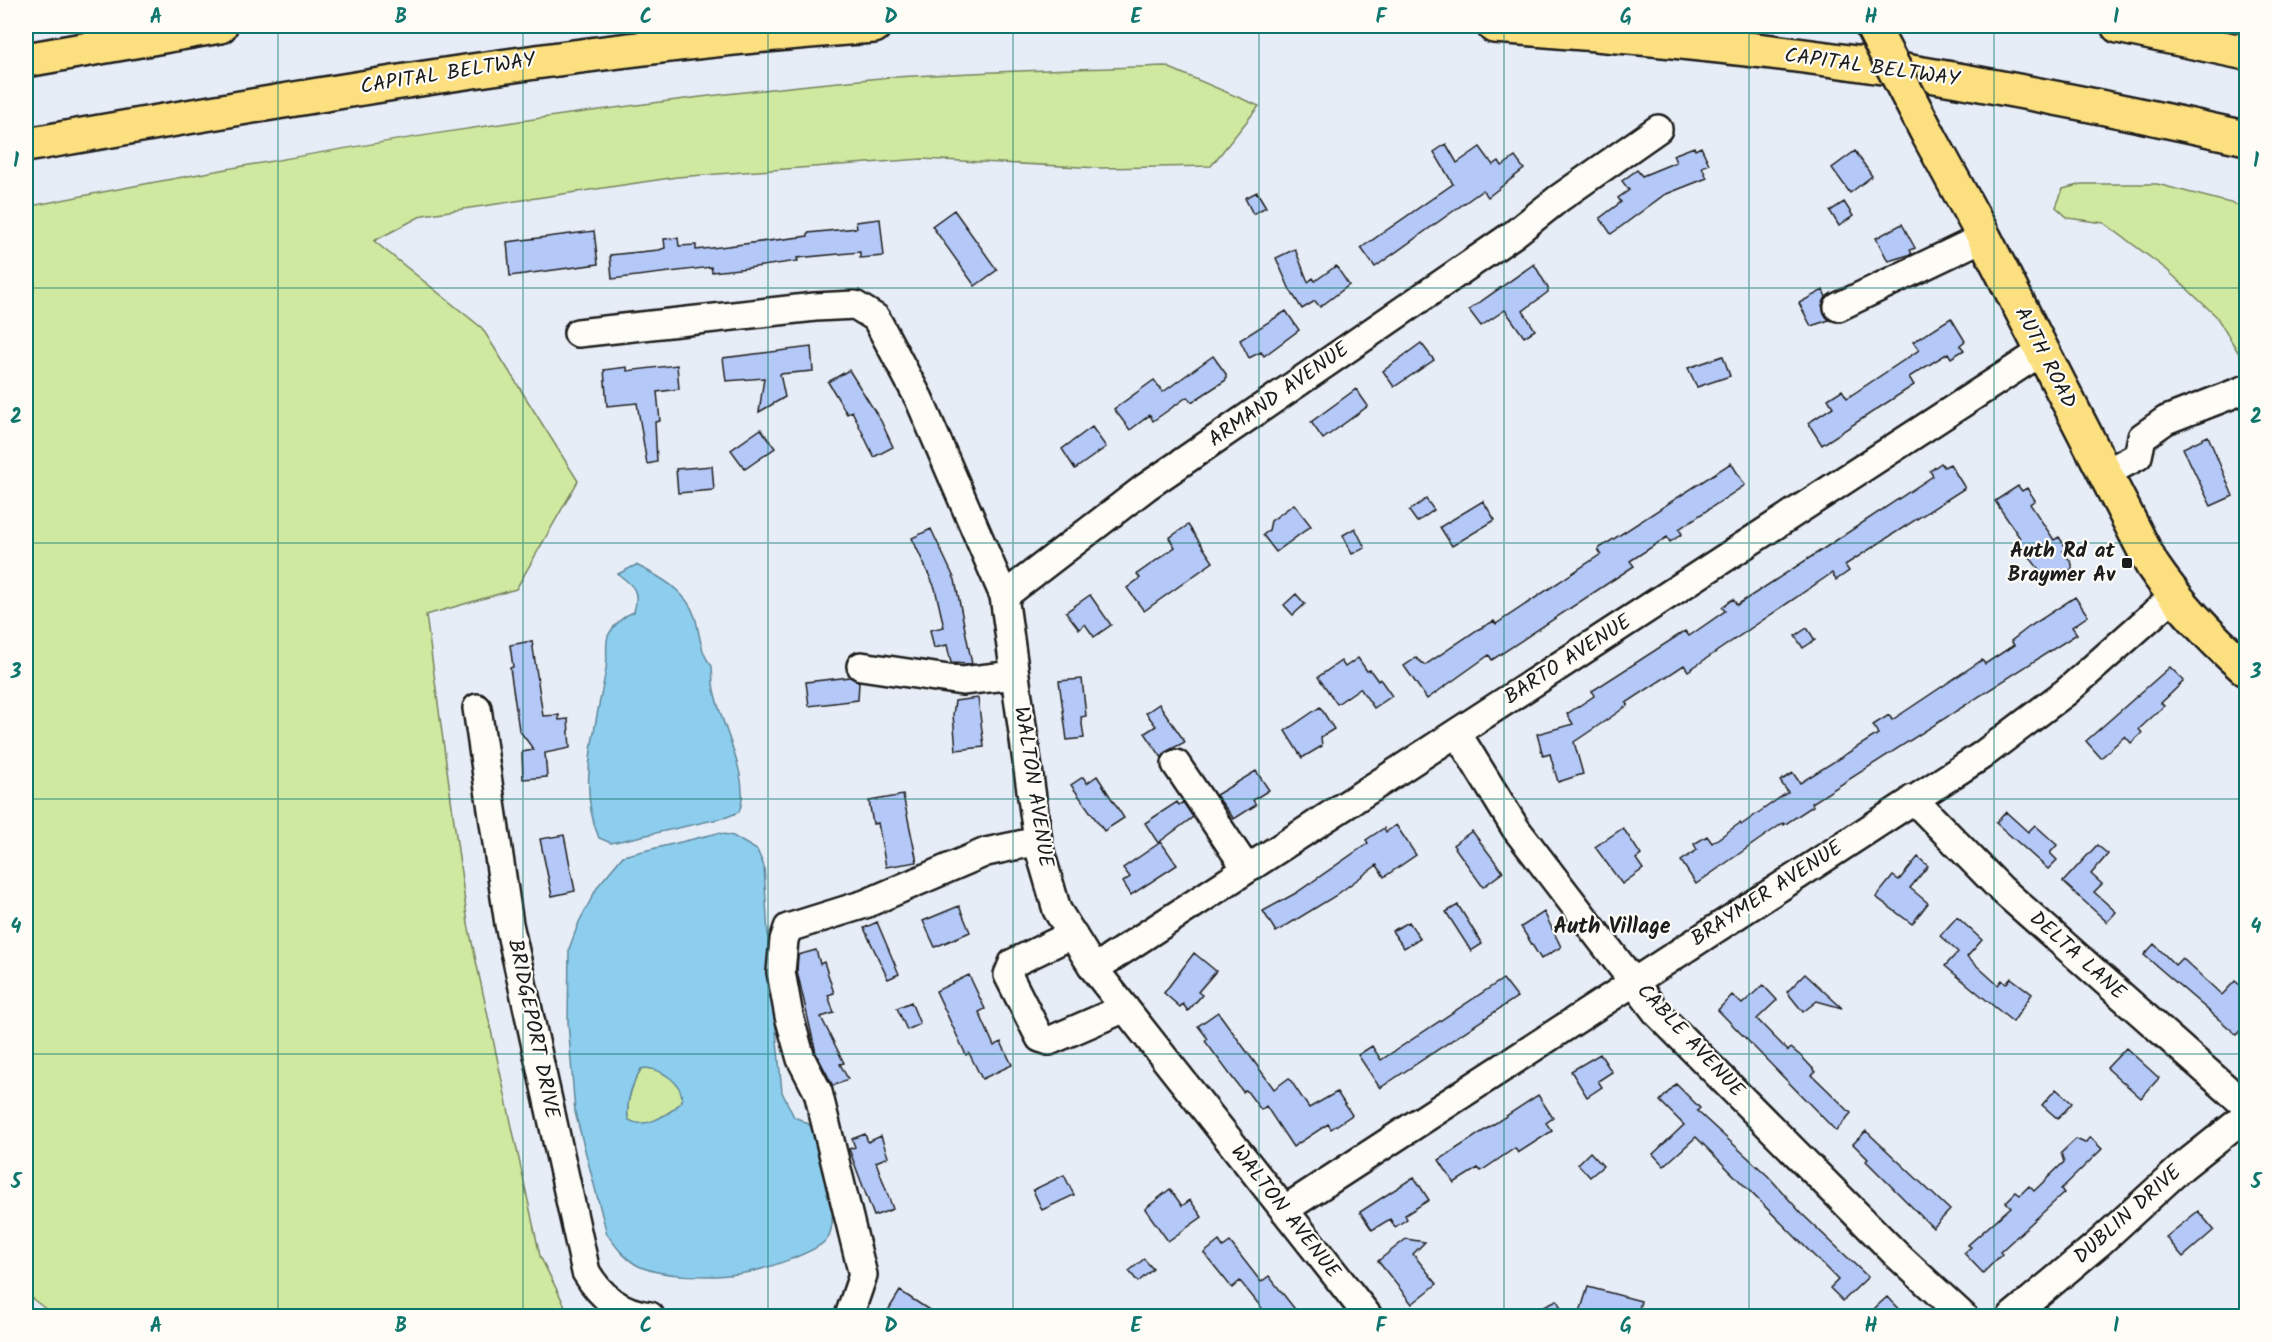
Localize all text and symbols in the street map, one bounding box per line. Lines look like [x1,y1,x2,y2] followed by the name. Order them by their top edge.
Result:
[150,2,162,34] text: A
[395,2,407,34] text: B
[640,2,652,34] text: C
[884,2,898,34] text: D
[1130,2,1142,34] text: E
[1376,2,1388,34] text: F
[1620,2,1632,34] text: G
[1864,2,1878,34] text: H
[2113,2,2119,34] text: I
[1782,39,1963,97] street label: CAPITAL BELTWAY
[358,44,539,104] street label: CAPITAL BELTWAY
[13,146,19,178] text: 1
[2253,146,2259,178] text: 1
[2005,301,2085,415] street label: AUTH ROAD
[1202,334,1357,456] street label: ARMAND AVENUE
[10,402,22,434] text: 2
[2250,402,2262,434] text: 2
[2007,535,2116,592] place label: Auth Rd at Braymer Av
[2120,556,2134,570] marker: Auth Rd at Braymer Av
[1498,606,1639,714] street label: BARTO AVENUE
[10,657,22,689] text: 3
[2250,657,2262,689] text: 3
[1004,704,1062,871] street label: WALTON AVENUE
[1684,832,1850,956] street label: BRAYMER AVENUE
[2021,903,2133,1009] street label: DELTA LANE
[1554,910,1671,945] district label: Auth Village
[11,912,22,944] text: 4
[2251,912,2262,944] text: 4
[498,936,568,1123] street label: BRIDGEPORT DRIVE
[1628,976,1752,1106] street label: CABLE AVENUE
[1222,1138,1349,1287] street label: WALTON AVENUE
[2066,1157,2190,1273] street label: DUBLIN DRIVE
[10,1167,23,1199] text: 5
[2250,1167,2263,1199] text: 5
[150,1311,162,1342] text: A
[395,1311,407,1342] text: B
[640,1311,652,1342] text: C
[884,1311,898,1342] text: D
[1130,1311,1142,1342] text: E
[1376,1311,1388,1342] text: F
[1620,1311,1632,1342] text: G
[1864,1311,1878,1342] text: H
[2113,1311,2119,1342] text: I

